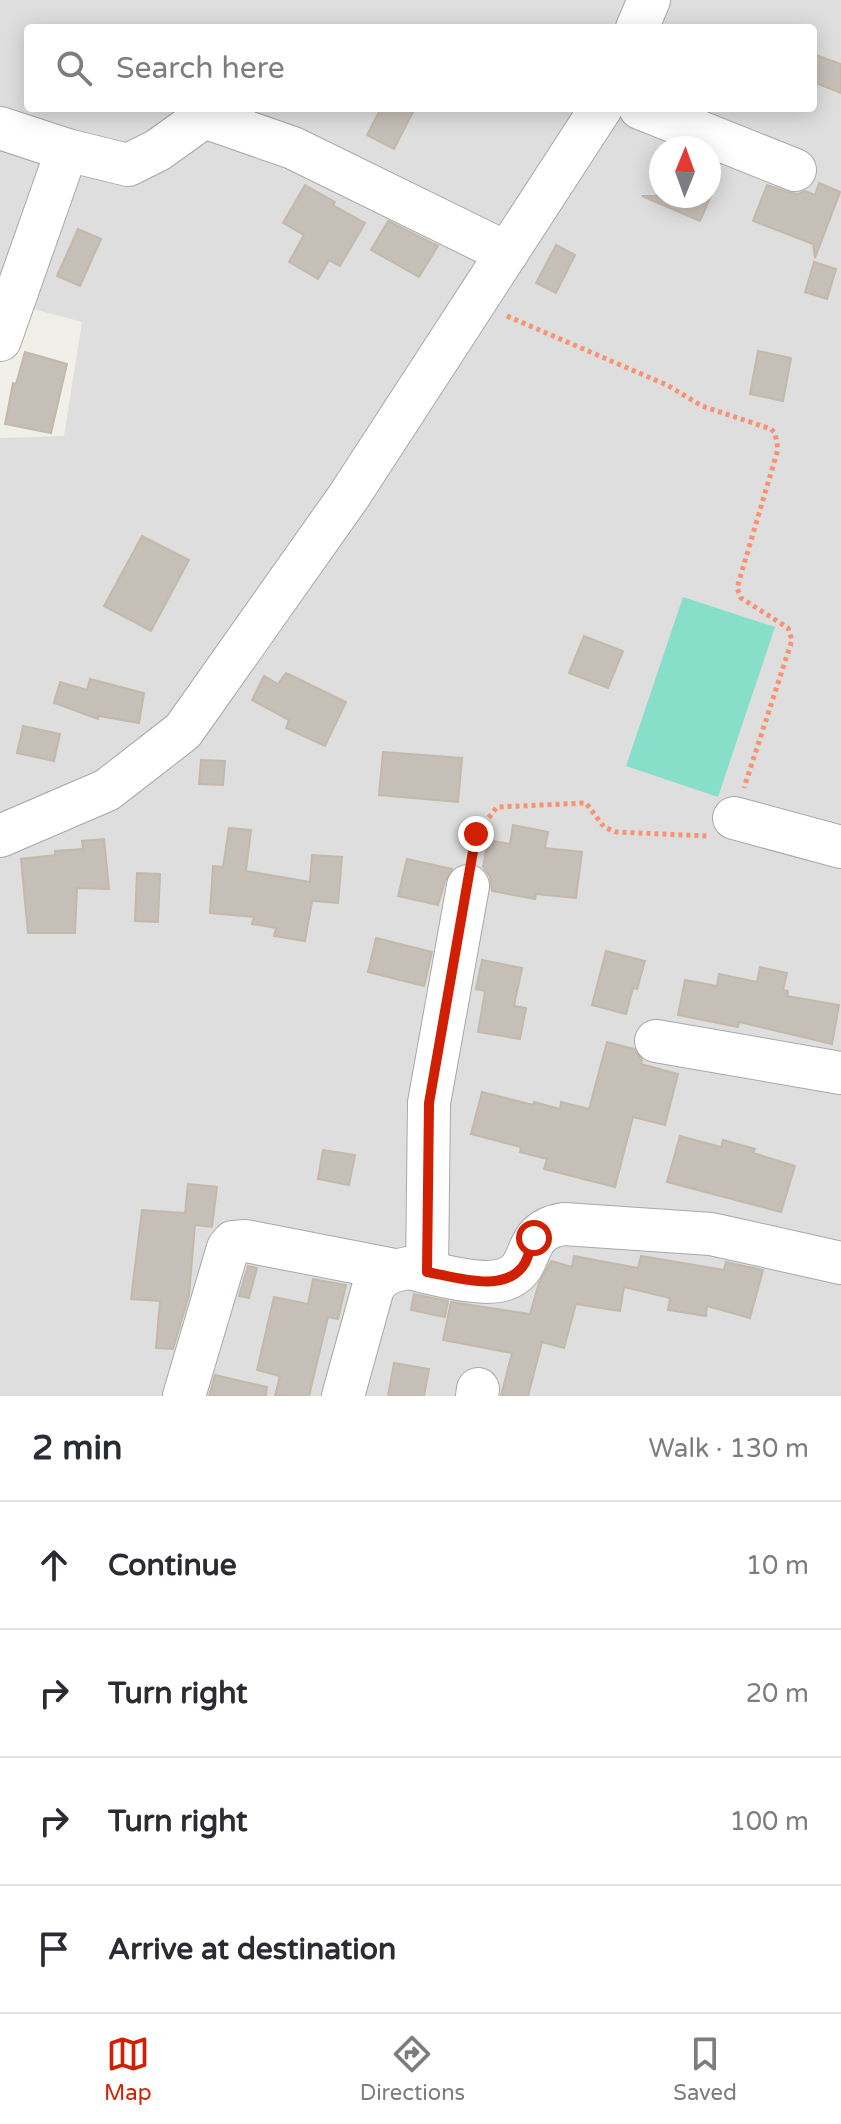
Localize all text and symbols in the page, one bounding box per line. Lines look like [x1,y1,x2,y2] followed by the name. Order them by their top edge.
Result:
[24,24,817,112] search box
[52,46,96,90] icon: search
[116,50,285,87] text: Search here
[649,136,721,208] north arrow
[458,816,494,852] route end
[516,1220,552,1256] route start
[32,1428,123,1469] text: 2 min
[649,1433,809,1464] text: Walk · 130 m
[32,1543,76,1587] icon: ahead
[108,1547,237,1584] text: Continue
[746,1550,809,1581] text: 10 m
[32,1671,76,1715] icon: right
[108,1675,248,1712] text: Turn right
[746,1678,809,1709] text: 20 m
[32,1799,76,1843] icon: right
[108,1803,248,1840] text: Turn right
[729,1806,809,1837] text: 100 m
[32,1927,76,1971] icon: arrive
[108,1931,396,1968] text: Arrive at destination
[104,2032,152,2106] tab: Map
[360,2032,465,2106] tab: Directions
[673,2032,737,2106] tab: Saved

